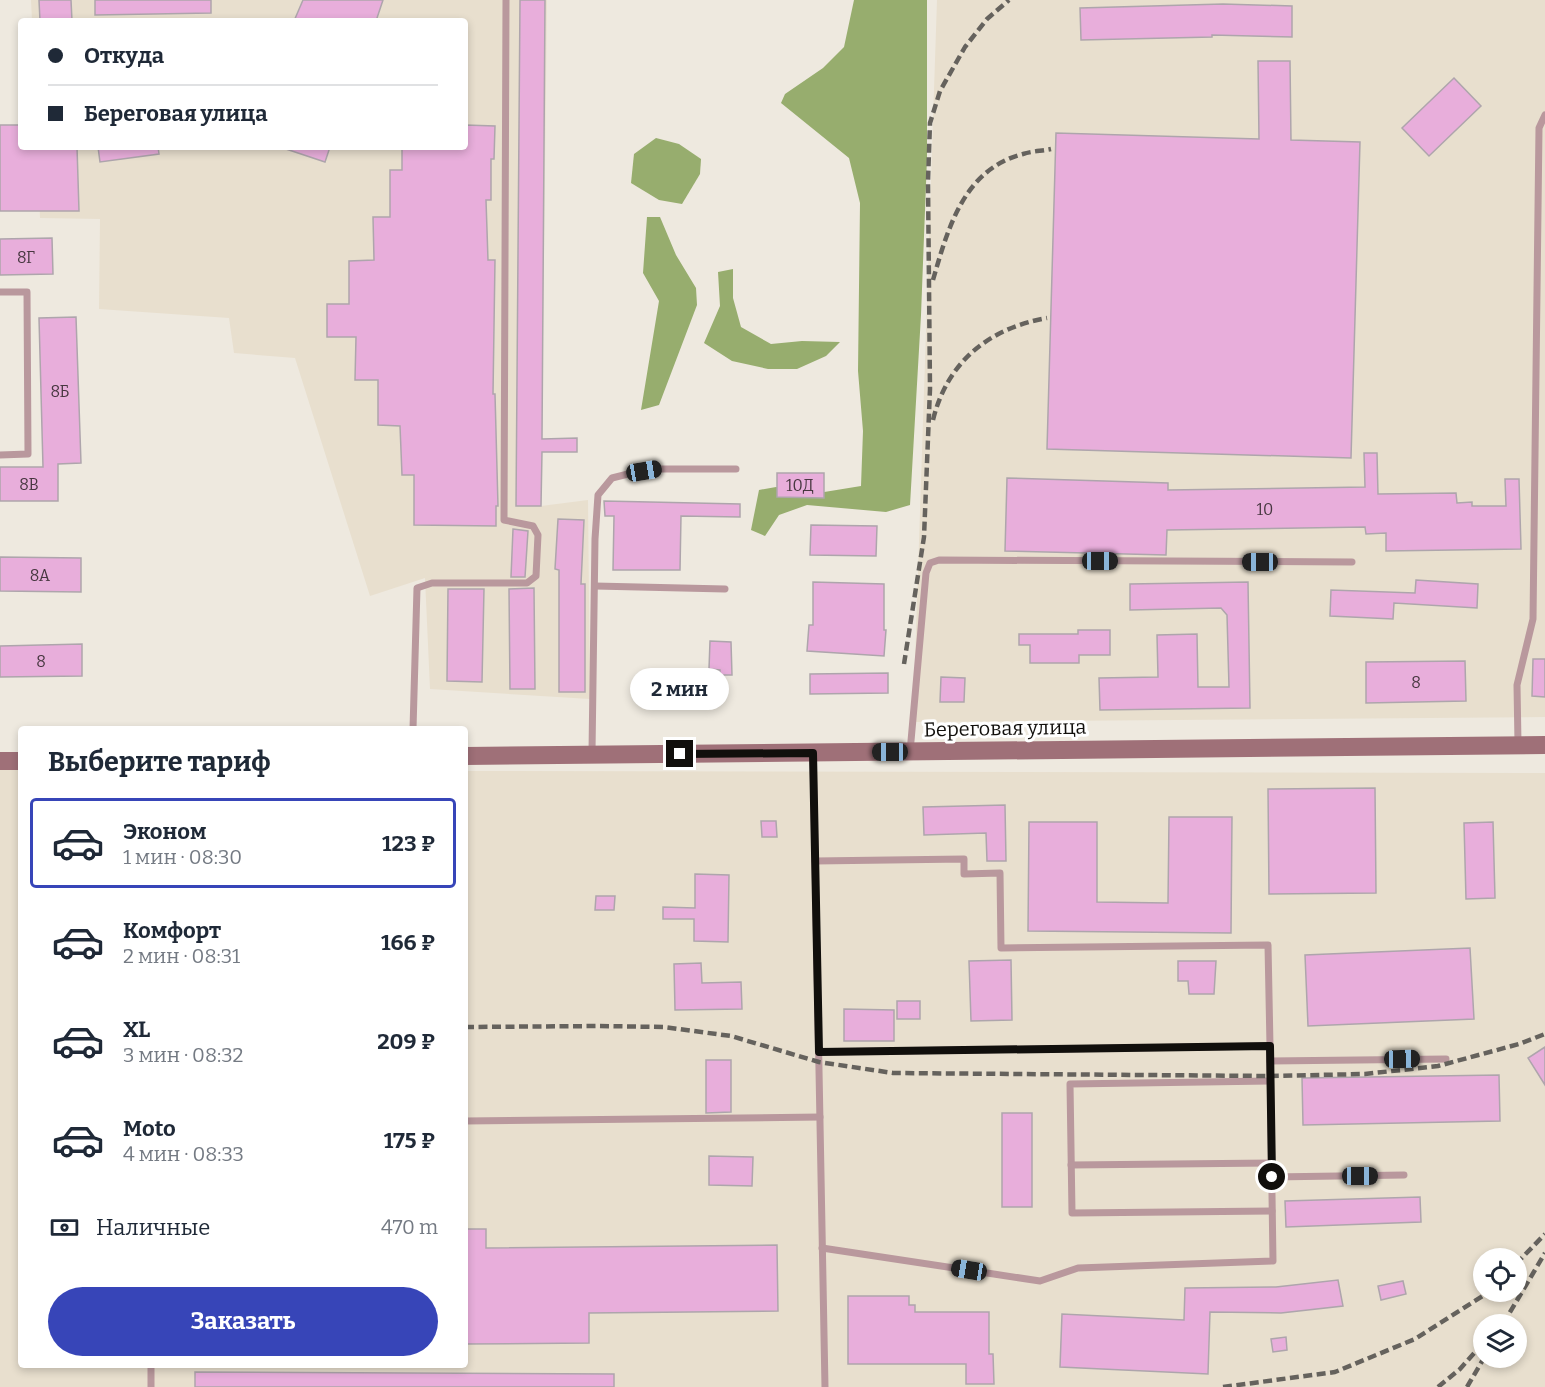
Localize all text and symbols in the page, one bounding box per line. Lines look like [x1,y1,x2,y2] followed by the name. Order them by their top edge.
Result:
[84,42,164,69] text: Откуда
[84,100,268,127] text: Береговая улица
[17,248,35,267] house number: 8Г
[50,382,70,401] house number: 8Б
[625,459,663,483] car
[19,475,39,494] house number: 8В
[786,476,814,495] house number: 10Д
[1257,500,1273,519] house number: 10
[1082,552,1118,570] car
[1242,553,1278,571] car
[30,566,51,585] house number: 8А
[36,652,46,671] house number: 8
[630,667,730,709] callout: 2 мин
[1411,673,1421,692] house number: 8
[651,677,708,701] text: 2 мин
[923,715,1087,741] street label: Береговая улица
[666,740,693,767] route end
[872,743,908,761] car
[48,746,271,778] text: Выберите тариф
[51,816,105,870] icon: car
[123,818,206,845] text: Эконом
[382,830,435,857] text: 123 ₽
[123,845,242,869] text: 1 мин · 08:30
[51,915,105,969] icon: car
[123,917,221,944] text: Комфорт
[381,929,435,956] text: 166 ₽
[123,944,240,968] text: 2 мин · 08:31
[51,1014,105,1068] icon: car
[123,1016,150,1043] text: XL
[377,1028,435,1055] text: 209 ₽
[123,1043,243,1067] text: 3 мин · 08:32
[1384,1050,1420,1068] car
[51,1113,105,1167] icon: car
[123,1115,176,1142] text: Moto
[384,1127,435,1154] text: 175 ₽
[123,1142,244,1166] text: 4 мин · 08:33
[1258,1163,1285,1190] route start
[1342,1167,1378,1185] car
[48,1211,81,1244] icon: cash
[96,1214,210,1241] text: Наличные
[381,1215,438,1239] text: 470 m
[1473,1248,1527,1368] map controls
[1473,1248,1527,1302] button: locate
[950,1258,988,1282] car
[48,1287,438,1356] button: Заказать
[1473,1314,1527,1368] button: layers

